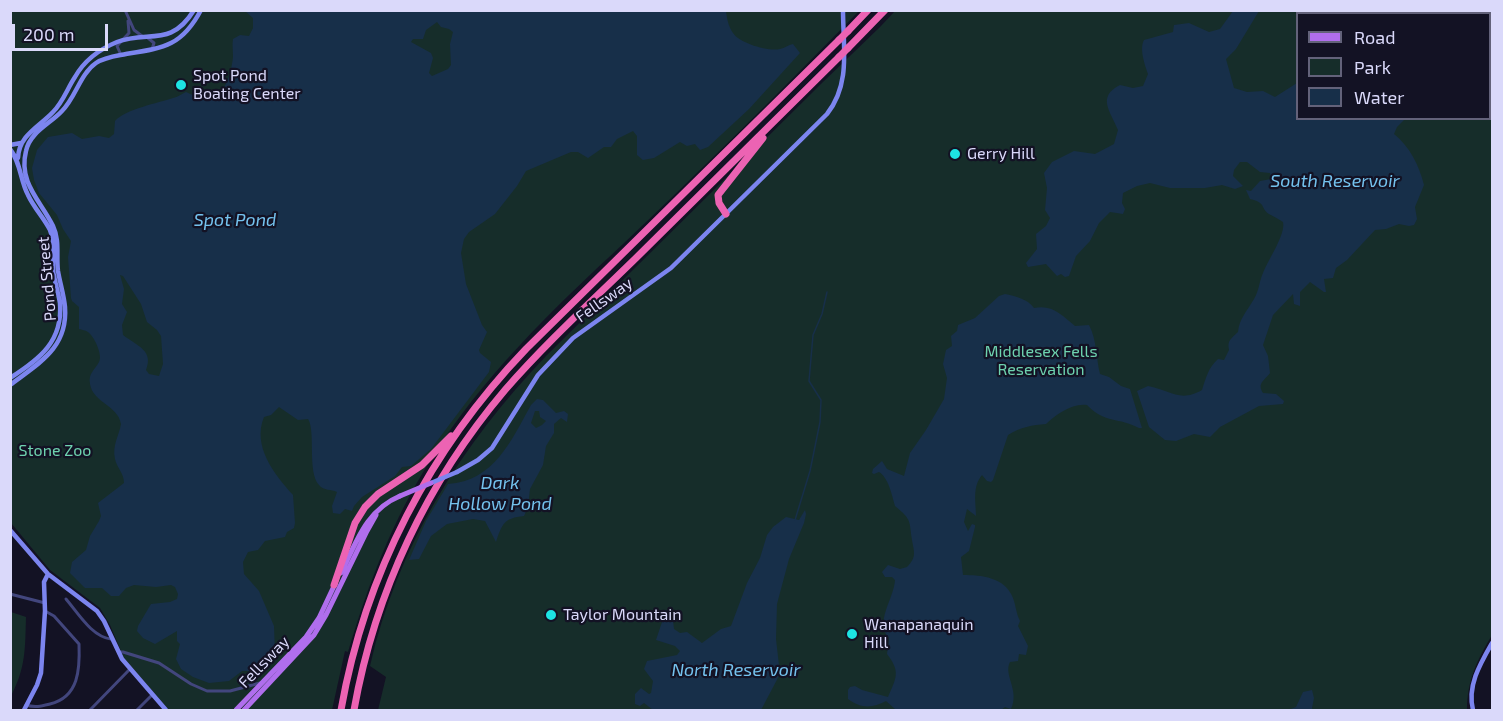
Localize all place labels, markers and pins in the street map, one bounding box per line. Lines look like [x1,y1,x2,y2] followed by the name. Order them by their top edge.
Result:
[193,66,301,104] place label: Spot Pond Boating Center
[174,78,188,92] marker: Spot Pond Boating Center
[967,144,1035,164] place label: Gerry Hill
[948,147,962,161] marker: Gerry Hill
[563,605,682,625] place label: Taylor Mountain
[544,608,558,622] marker: Taylor Mountain
[864,615,973,653] place label: Wanapanaquin Hill
[845,627,859,641] marker: Wanapanaquin Hill

